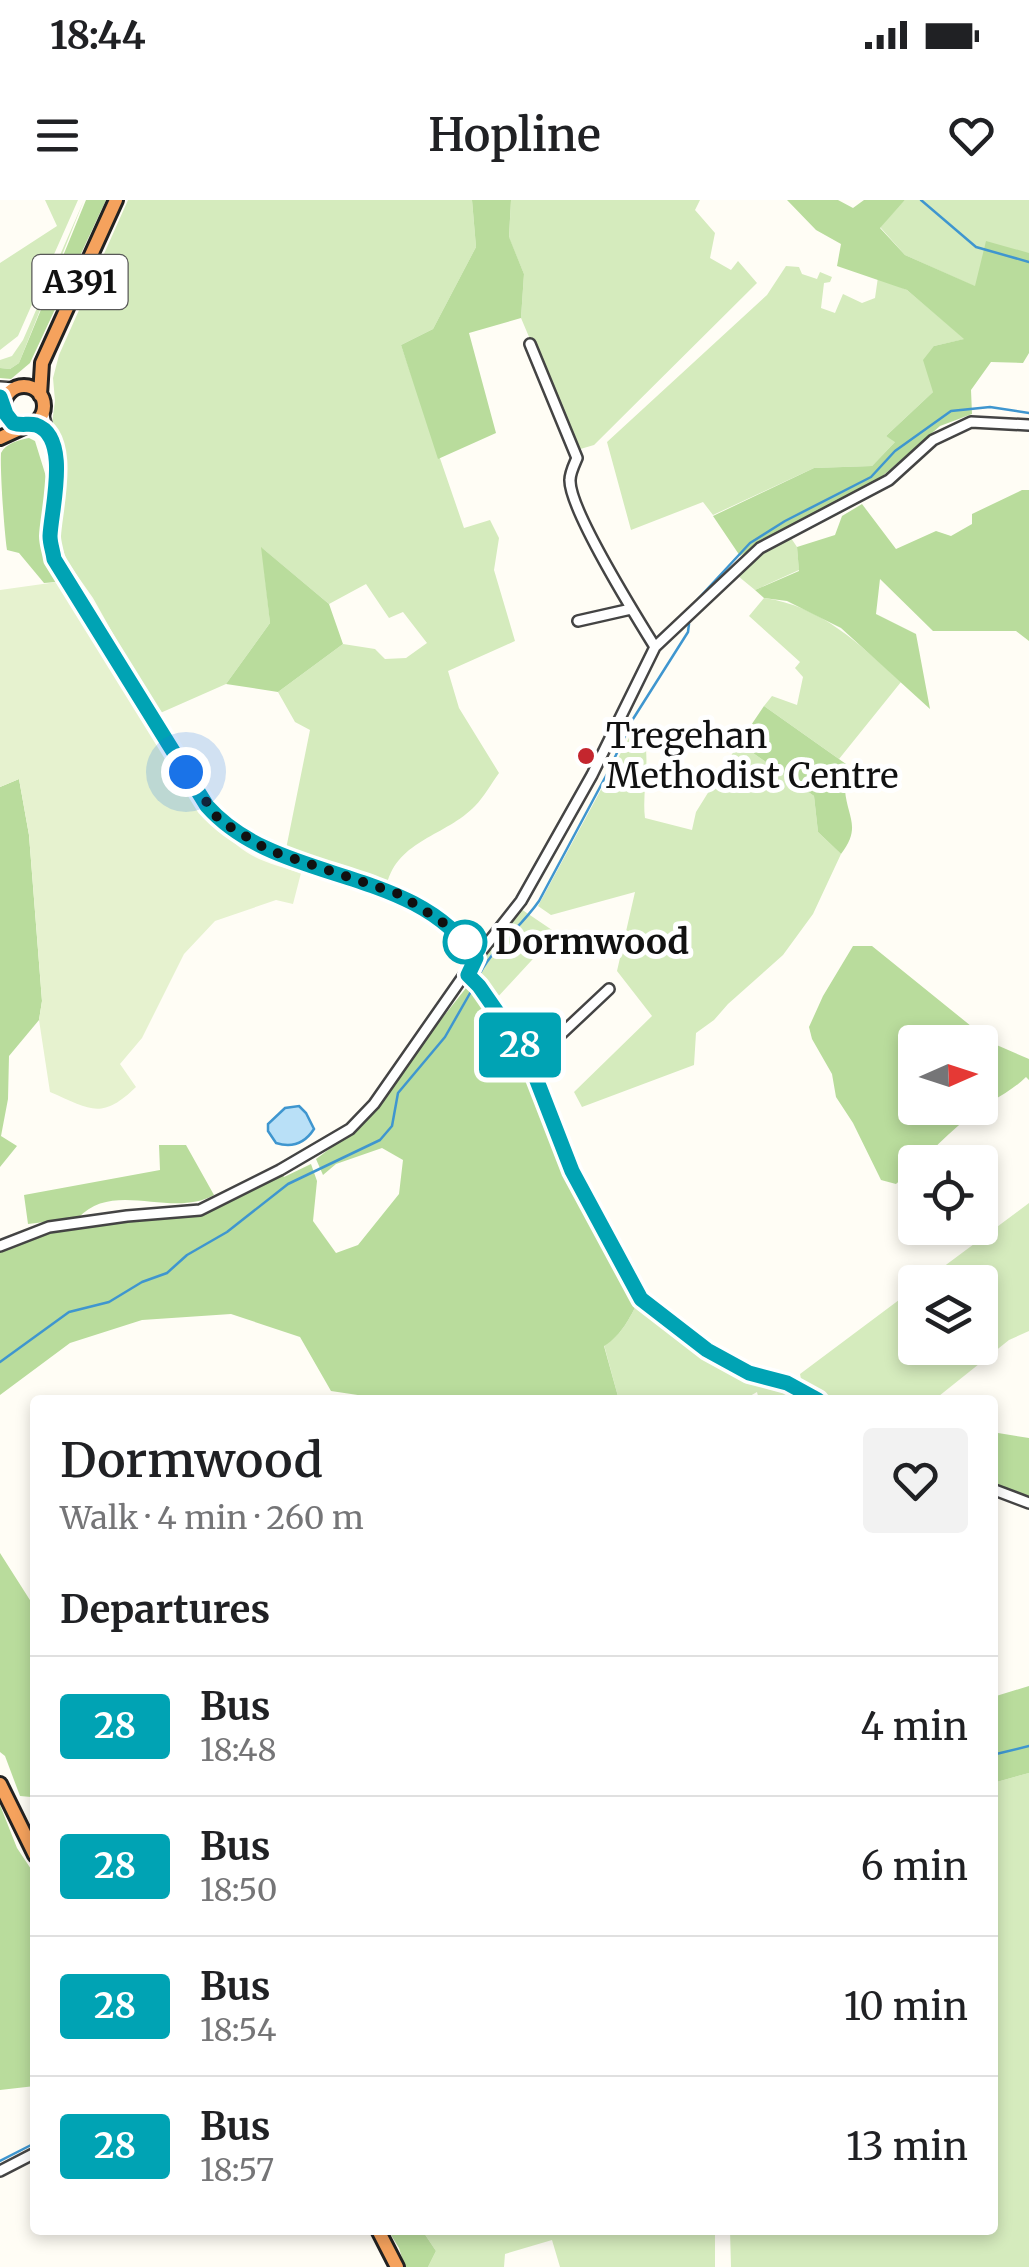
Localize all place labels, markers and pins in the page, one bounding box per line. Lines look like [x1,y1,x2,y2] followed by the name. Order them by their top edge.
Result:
[606,714,898,798] place label: Tregehan Methodist Centre
[575,745,597,767] marker: Tregehan Methodist Centre
[495,920,689,964] place label: Dormwood
[444,921,486,963] marker: Dormwood

